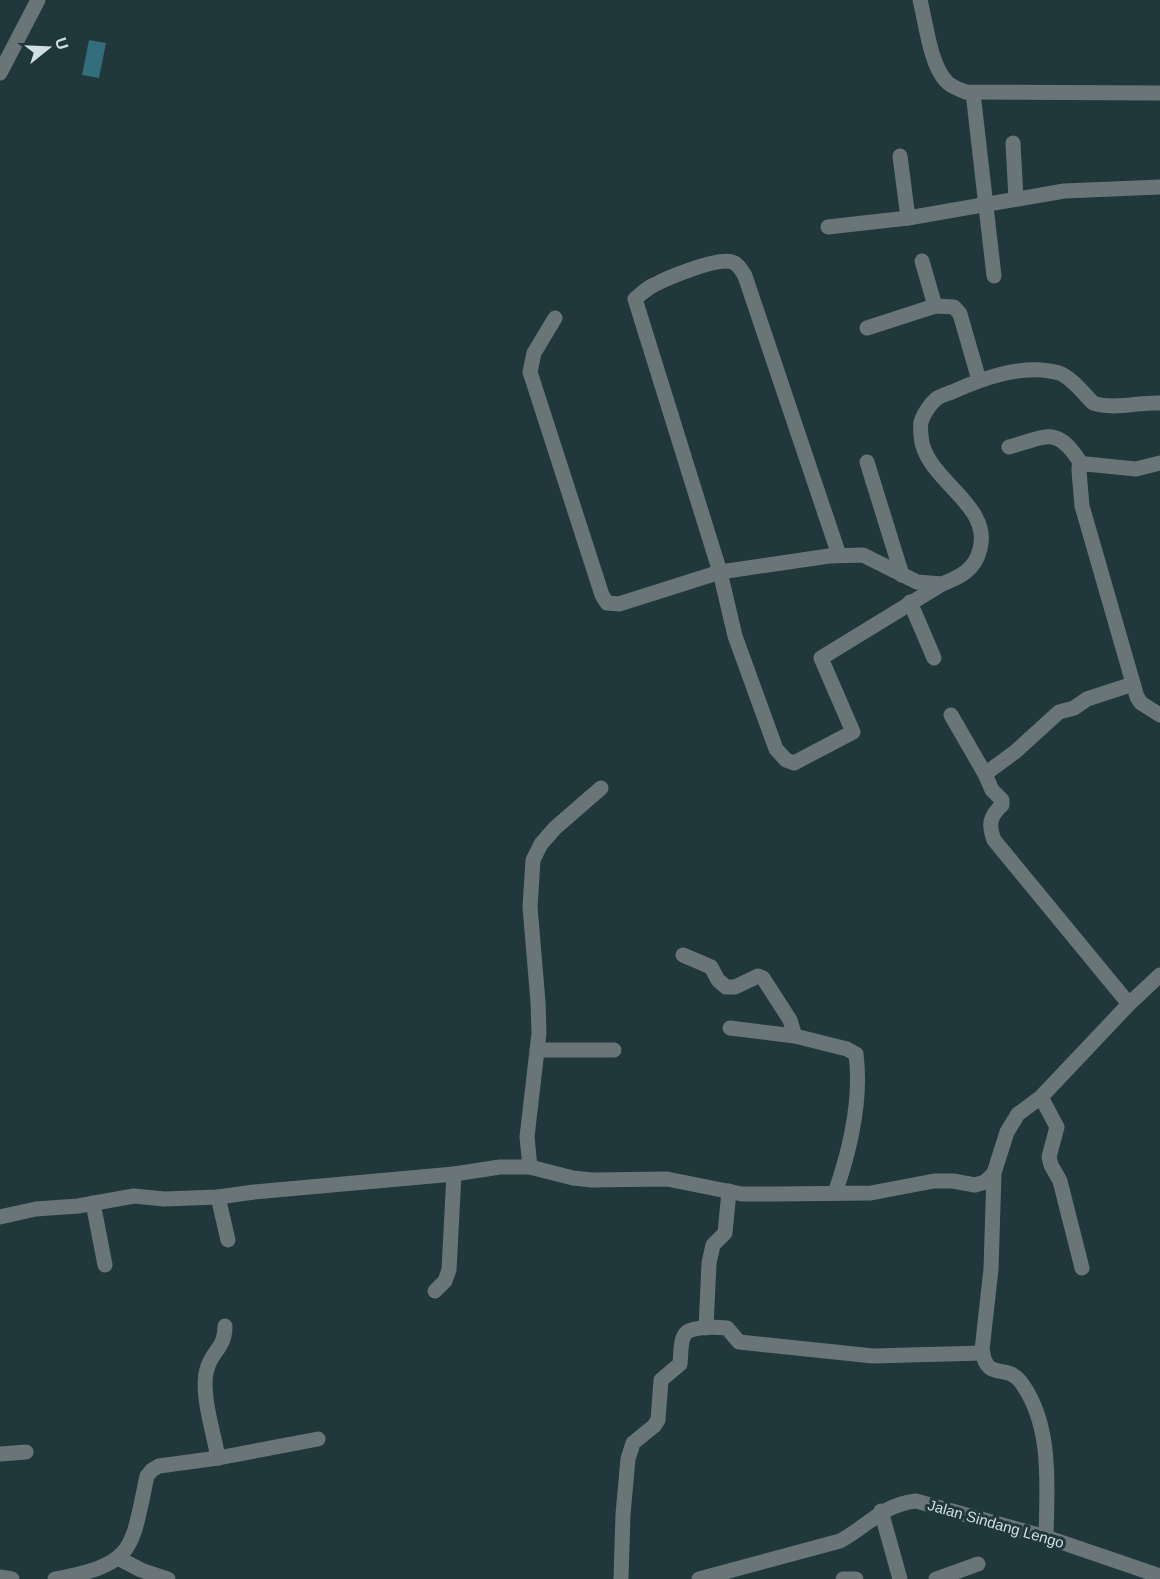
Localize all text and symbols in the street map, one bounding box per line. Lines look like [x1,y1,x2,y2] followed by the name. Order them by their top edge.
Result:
[18,18,78,78] north arrow
[52,35,72,52] text: U
[926,1496,1066,1551] street label: Jalan Sindang Lengo

